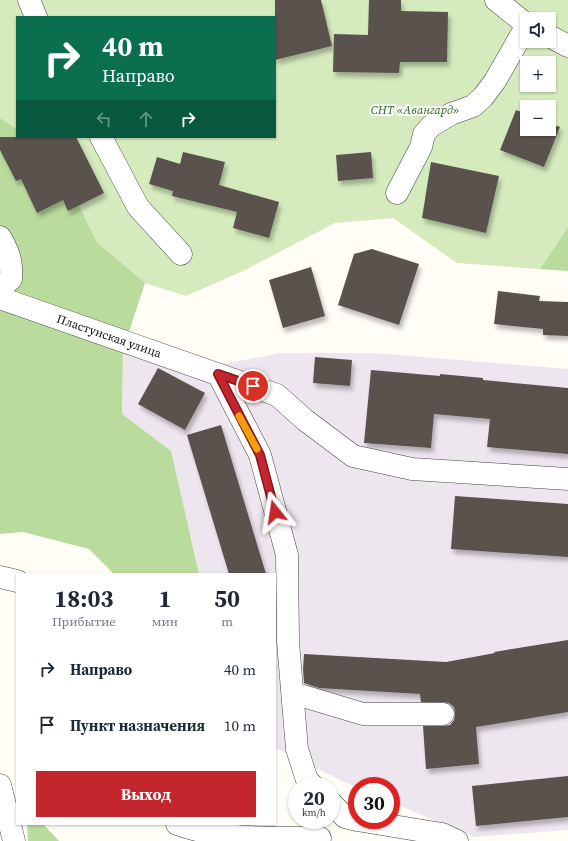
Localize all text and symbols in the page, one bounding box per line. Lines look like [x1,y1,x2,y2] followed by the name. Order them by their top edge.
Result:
[520,12,556,136] map controls
[520,12,556,48] button: sound
[102,27,164,65] text: 40 m
[36,32,88,84] icon: right
[520,56,556,92] button: +
[102,63,175,88] text: Направо
[520,100,556,136] button: −
[371,102,459,118] park label: СНТ «Авангард»
[93,108,115,130] icon: left
[135,108,157,130] icon: ahead
[177,108,199,130] icon: right
[55,311,164,362] street label: Пластунская улица
[236,369,270,403] pin
[242,375,264,397] icon: arrive
[254,491,296,533] position arrow
[54,582,114,615] text: 18:03
[158,582,171,615] text: 1
[214,582,240,615] text: 50
[52,613,116,630] text: Прибытие
[152,613,178,630] text: мин
[221,613,233,630] text: m
[36,658,58,680] icon: right
[70,659,132,680] text: Направо
[224,659,256,680] text: 40 m
[36,714,58,736] icon: arrive
[70,715,205,736] text: Пункт назначения
[224,715,256,736] text: 10 m
[36,771,256,817] button: Выход
[348,777,400,829] speed limit sign: 30
[303,784,325,812] text: 20
[302,806,326,819] text: km/h

